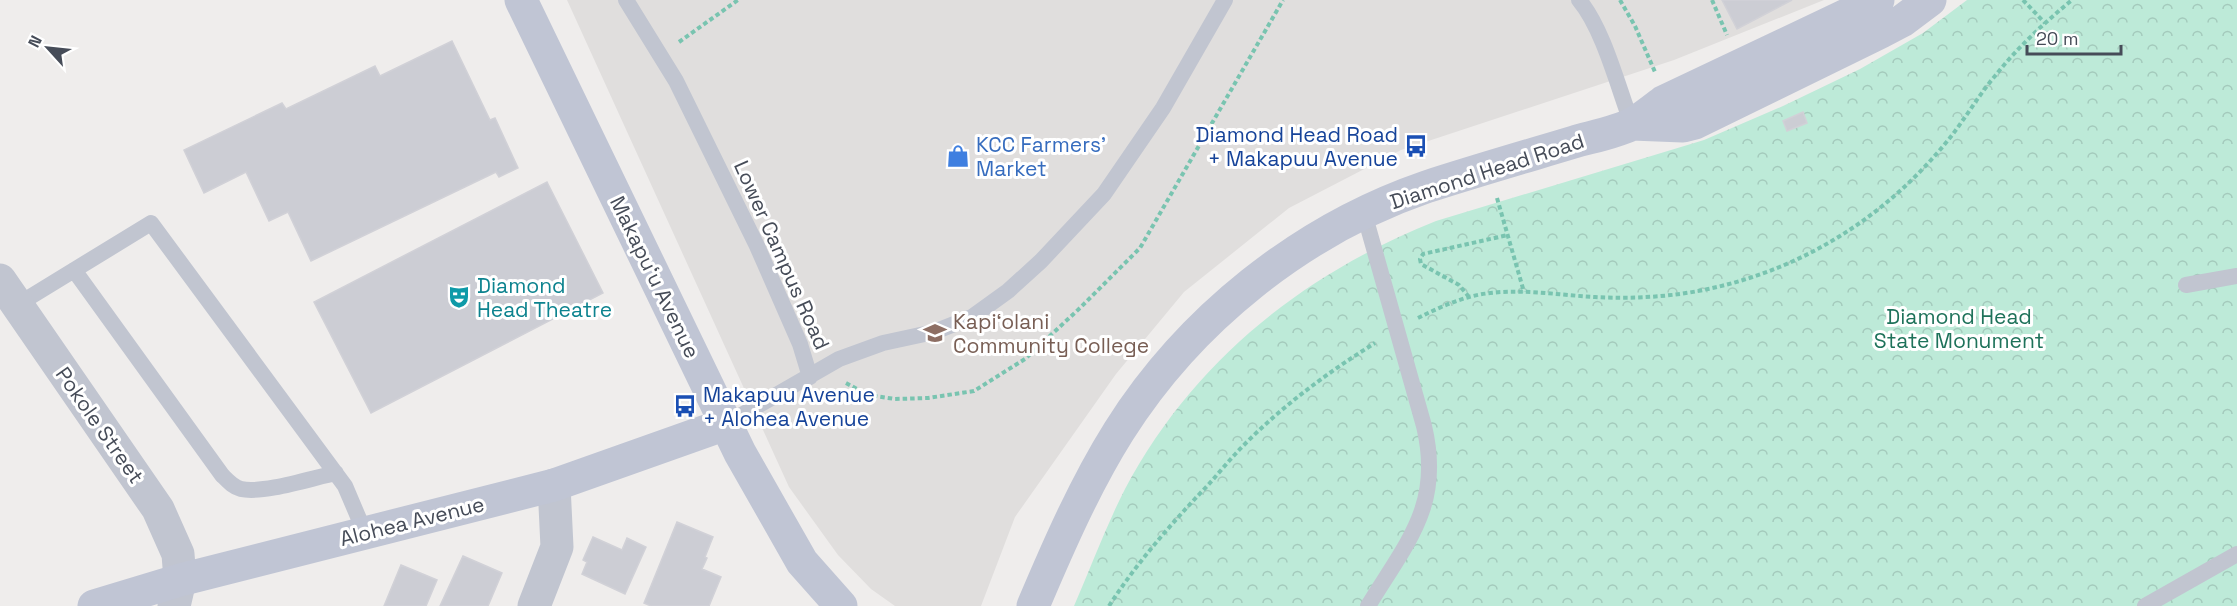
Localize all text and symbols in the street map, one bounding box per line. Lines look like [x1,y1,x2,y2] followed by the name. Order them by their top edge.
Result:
[18,18,78,78] north arrow
[2027,18,2122,56] scale bar
[2036,27,2079,50] text: 20 m
[23,32,47,51] text: N
[1196,121,1398,172] place label: Diamond Head Road + Makapuu Avenue
[1387,127,1587,215] street label: Diamond Head Road
[976,131,1106,182] place label: KCC Farmers’ Market
[1403,133,1429,159] bus stop icon: Diamond Head Road + Makapuu Avenue
[945,143,971,169] shop icon: KCC Farmers’ Market
[728,156,836,354] street label: Lower Campus Road
[604,191,706,363] street label: Makapu‘u Avenue
[477,272,612,323] place label: Diamond Head Theatre
[446,284,472,310] theatre icon: Diamond Head Theatre
[1874,303,2044,354] park label: Diamond Head State Monument
[953,308,1149,359] place label: Kapi‘olani Community College
[922,320,948,346] school or university icon: Kapi‘olani Community College
[50,362,150,488] street label: Pokole Street
[703,381,875,432] place label: Makapuu Avenue + Alohea Avenue
[672,393,698,419] bus stop icon: Makapuu Avenue + Alohea Avenue
[337,490,487,552] street label: Alohea Avenue

